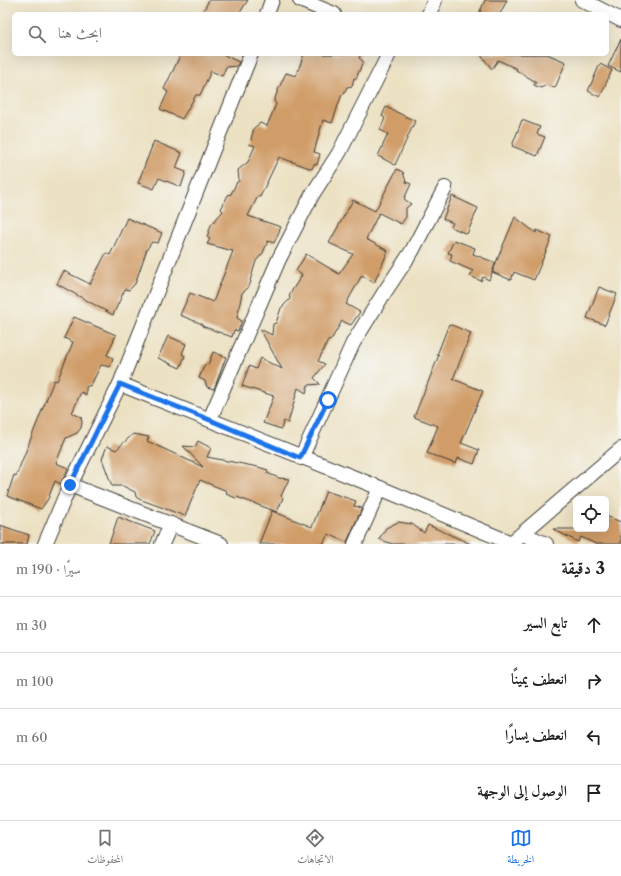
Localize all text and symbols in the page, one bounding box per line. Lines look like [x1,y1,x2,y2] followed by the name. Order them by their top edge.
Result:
[12,12,609,56] search box
[26,23,48,45] icon: search
[58,23,102,42] text: ابحث هنا
[319,391,337,409] route start
[61,476,79,494] route end
[573,496,609,532] map controls
[573,496,609,532] button: locate
[561,558,605,578] text: 3 دقيقة
[16,561,81,577] text: سيرًا · 190 m
[524,613,567,632] text: تابع السير
[583,614,605,636] icon: ahead
[16,617,47,633] text: 30 m
[511,669,567,688] text: انعطف يمينًا
[583,670,605,692] icon: right
[16,673,54,689] text: 100 m
[505,725,567,744] text: انعطف يسارًا
[583,726,605,748] icon: left
[16,729,47,745] text: 60 m
[477,781,567,800] text: الوصول إلى الوجهة
[583,782,605,804] icon: arrive
[87,827,123,870] tab: المحفوظات
[297,827,334,870] tab: الاتجاهات
[507,827,534,870] tab: الخريطة

